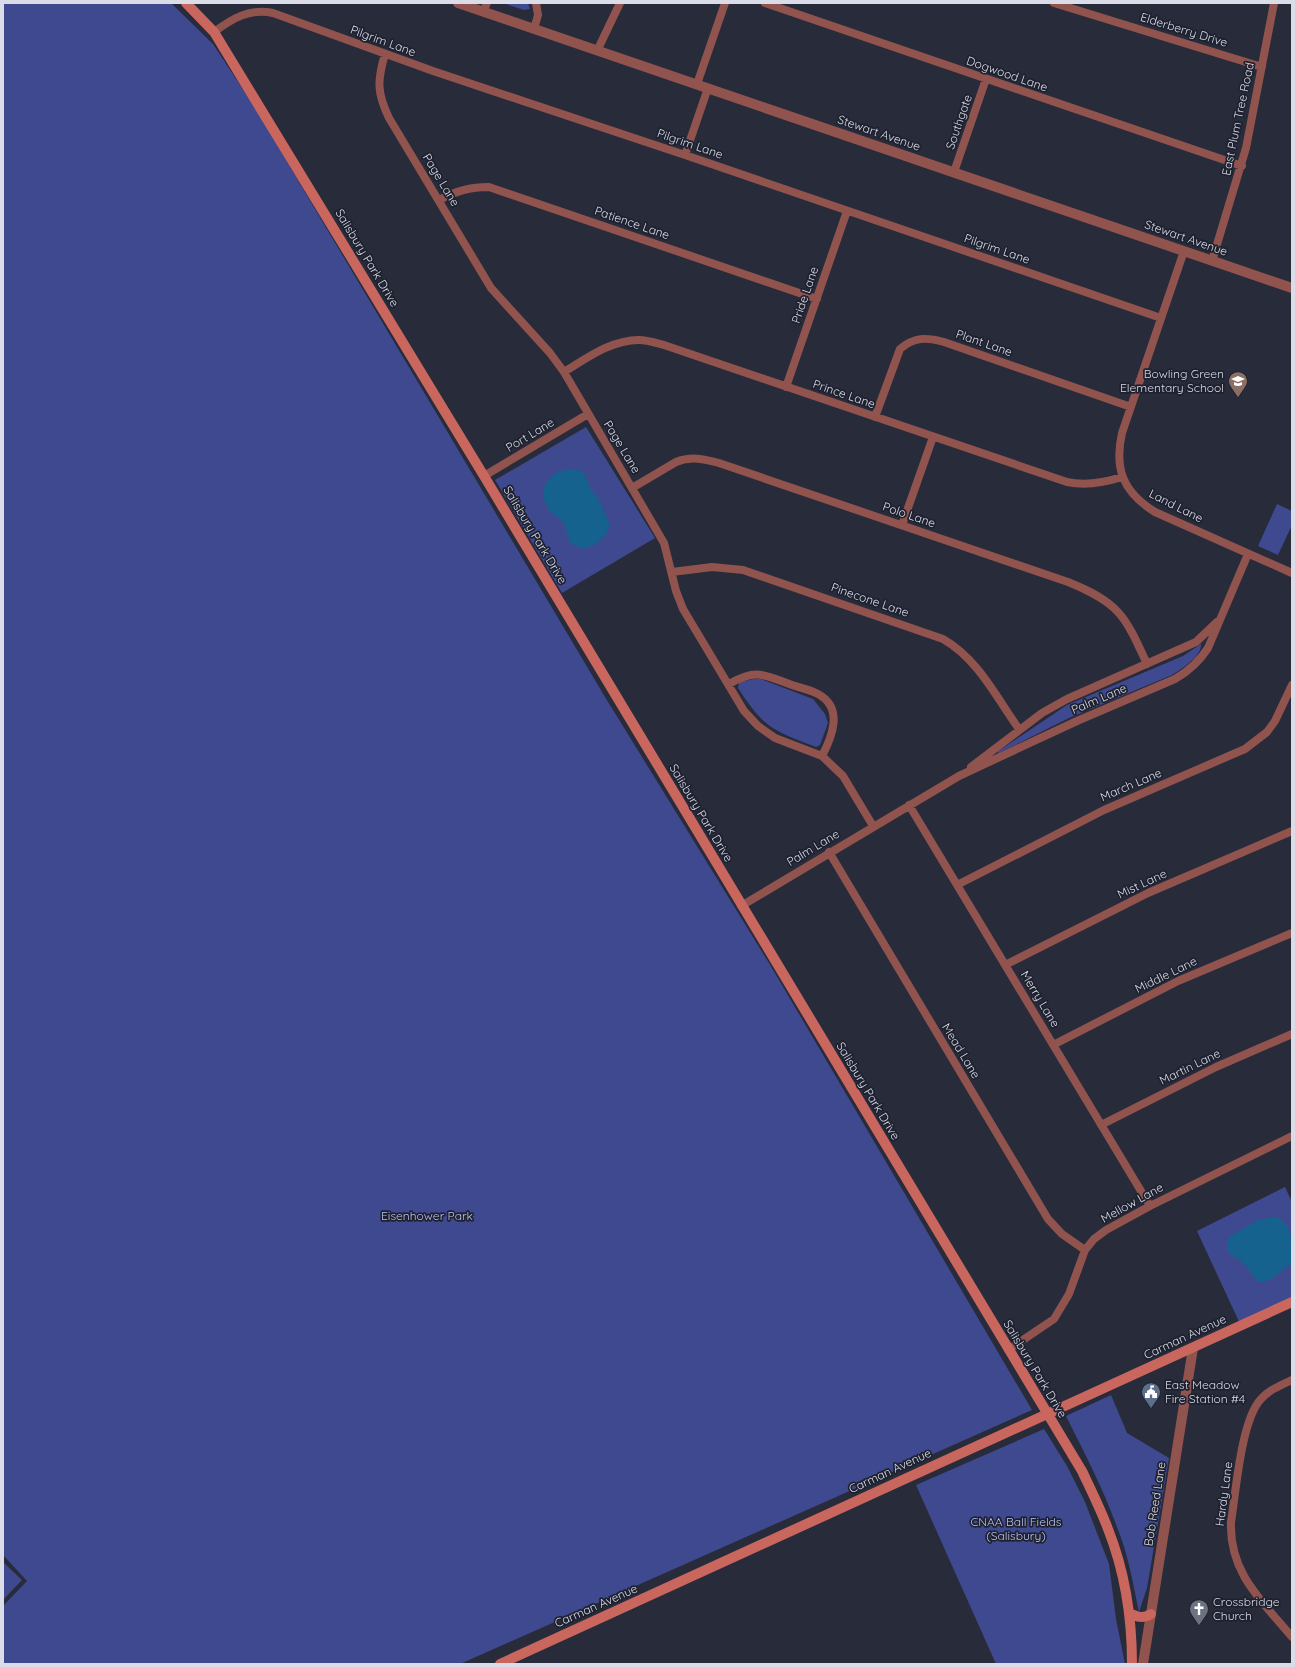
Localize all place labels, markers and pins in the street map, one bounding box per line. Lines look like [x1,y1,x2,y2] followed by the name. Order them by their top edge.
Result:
[1120,366,1224,395] place label: Bowling Green Elementary School
[1227,370,1249,398] school or university icon: Bowling Green Elementary School
[1165,1377,1245,1406] place label: East Meadow Fire Station #4
[1140,1381,1162,1409] public building icon: East Meadow Fire Station #4
[1213,1594,1280,1623] place label: Crossbridge Church
[1188,1598,1210,1626] church icon: Crossbridge Church

